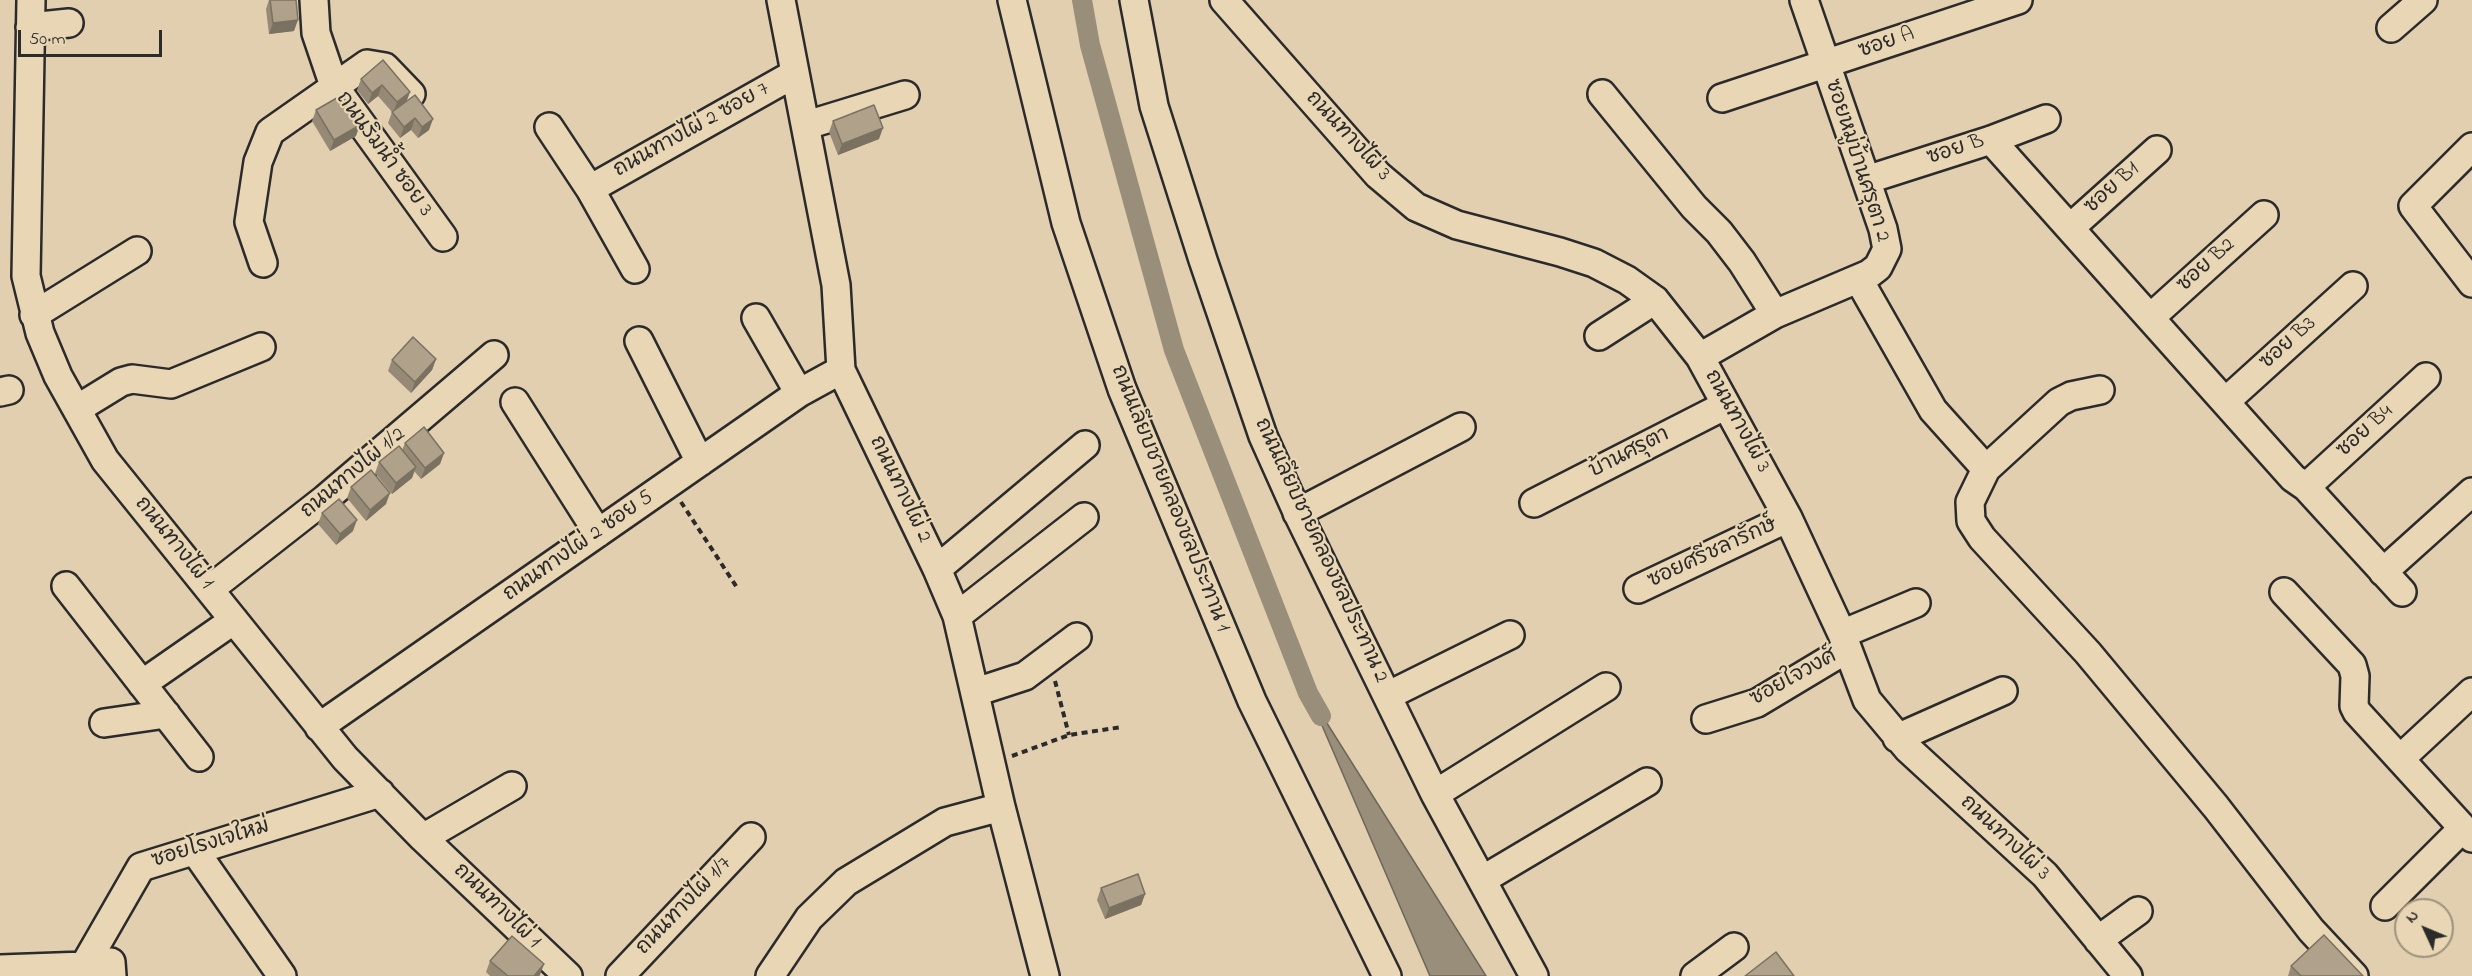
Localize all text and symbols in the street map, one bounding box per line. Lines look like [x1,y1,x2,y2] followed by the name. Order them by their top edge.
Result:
[21,18,165,56] scale bar
[1856,23,1918,65] street label: ซอย A
[29,27,66,53] text: 50 m
[1818,76,1894,246] street label: ซอยหมู่บ้านศรุตา 2
[610,78,774,184] street label: ถนนทางไผ่ 2 ซอย 7
[1299,87,1395,187] street label: ถนนทางไผ่ 3
[329,88,437,222] street label: ถนนริมน้ำ ซอย 3
[1924,130,1988,172] street label: ซอย B
[2080,158,2146,220] street label: ซอย B1
[2173,234,2241,298] street label: ซอย B2
[2256,312,2322,376] street label: ซอย B3
[1104,362,1234,636] street label: ถนนเลียบชายคลองชลประทาน 1
[1697,366,1775,478] street label: ถนนทางไผ่ 3
[2333,400,2399,464] street label: ซอย B4
[1247,415,1393,687] street label: ถนนเลียบชายคลองชลประทาน 2
[297,423,411,525] street label: ถนนทางไผ่ 1/2
[1586,423,1674,485] street label: บ้านศรุตา
[862,433,936,547] street label: ถนนทางไผ่ 2
[499,486,659,608] street label: ถนนทางไผ่ 2 ซอย 5
[128,493,218,595] street label: ถนนทางไผ่ 1
[1644,513,1782,595] street label: ซอยศรีชลารักษ์
[1746,645,1842,713] street label: ซอยใจวงศ์
[1954,791,2054,887] street label: ถนนทางไผ่ 3
[149,815,273,875] street label: ซอยโรงเจใหม่
[632,853,738,961] street label: ถนนทางไผ่ 1/7
[447,859,545,955] street label: ถนนทางไผ่ 1
[2394,898,2454,958] north arrow
[2400,905,2425,929] text: N

